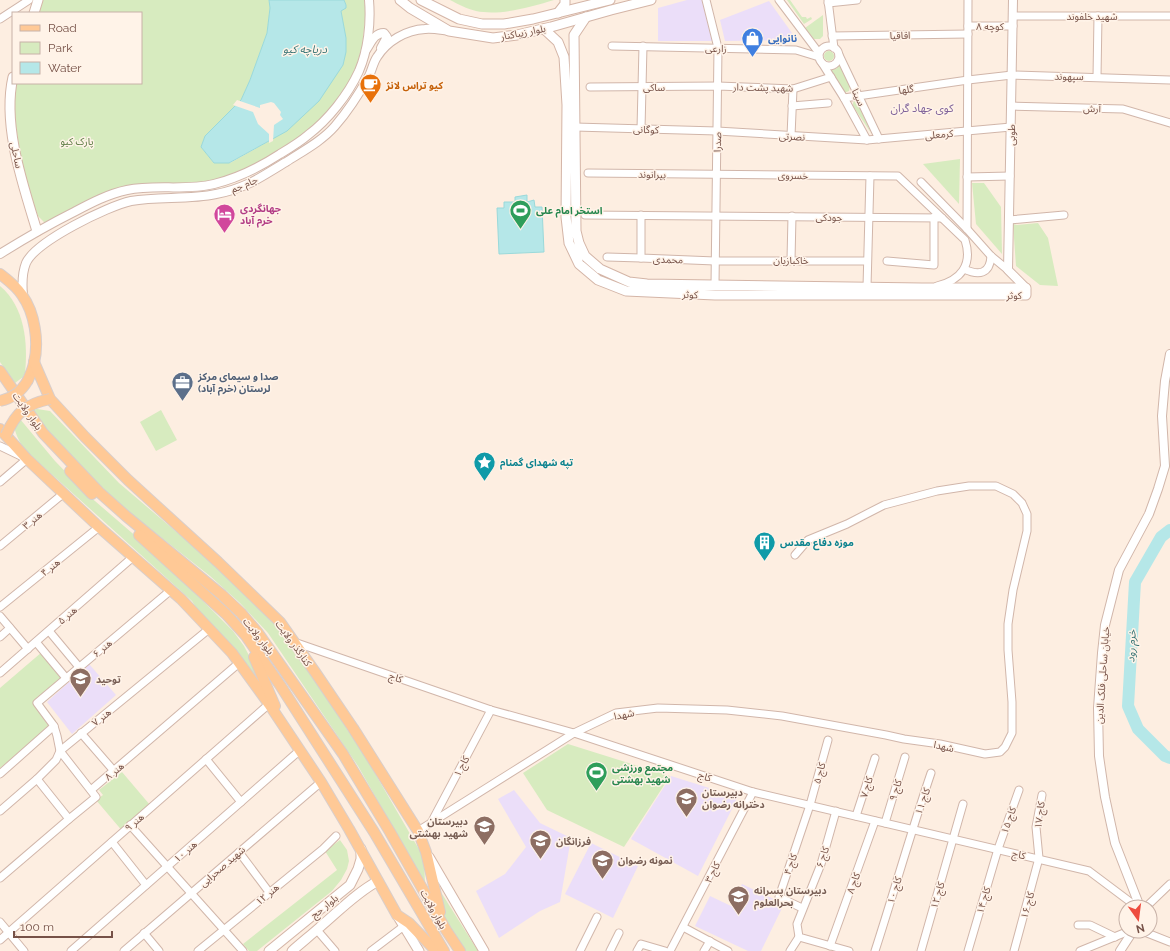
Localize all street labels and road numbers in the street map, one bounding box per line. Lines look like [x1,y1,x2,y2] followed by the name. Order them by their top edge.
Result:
[1066,11,1118,23] street label: شهید خلفوند
[976,21,1005,33] street label: کوچه ۸
[499,23,547,43] street label: بلوار زیباکنار
[889,30,911,41] street label: اقاقیا
[705,43,727,55] street label: زارعی
[1054,71,1084,83] street label: سپهوند
[732,81,793,95] street label: شهید پشت دار
[643,82,665,93] street label: ساکی
[898,83,915,96] street label: گلها
[850,87,867,108] street label: سینا
[1083,103,1102,115] street label: آرش
[633,124,660,136] street label: کوگانی
[1006,124,1018,146] street label: طوبی
[924,128,955,142] street label: کرمعلی
[779,130,806,144] street label: نصرتی
[712,132,724,152] street label: صدرا
[8,141,25,170] street label: ساحلی
[638,169,666,181] street label: بیرانوند
[778,170,808,182] street label: خسروی
[229,174,260,198] street label: جام جم
[816,212,843,224] street label: جودکی
[653,253,683,266] street label: محمدی
[773,255,809,267] street label: خاکبازیان
[681,289,699,301] street label: کوثر
[1005,290,1023,302] street label: کوثر
[10,390,45,433] street label: بلوار ولایت
[21,509,45,532] street label: هنر ۳
[39,556,63,579] street label: هنر ۴
[56,604,80,627] street label: هنر ۵
[240,616,276,658] street label: بلوار ولایت
[273,618,314,670] street label: کنارگذر ولایت
[1094,626,1111,724] street label: خیابان ساحلی فلک الدین
[91,637,115,660] street label: هنر ۶
[387,670,405,687] street label: کاج
[90,706,114,729] street label: هنر ۷
[613,707,635,722] street label: شهدا
[933,739,955,754] street label: شهدا
[451,753,474,779] street label: کاج ۱
[103,760,127,783] street label: هنر ۸
[811,760,830,786] street label: کاج ۵
[696,769,714,786] street label: کاج
[858,774,877,800] street label: کاج ۷
[887,777,906,803] street label: کاج ۹
[913,786,934,817] street label: کاج ۱۱
[1032,800,1049,830] street label: کاج ۱۷
[999,805,1020,836] street label: کاج ۱۵
[123,811,147,834] street label: هنر ۹
[171,838,200,865] street label: هنر ۱۰
[197,844,248,890] street label: شهید صحرایی
[814,844,833,870] street label: کاج ۶
[1011,848,1027,863] street label: کاج
[782,851,801,877] street label: کاج ۴
[703,859,724,885] street label: کاج ۳
[845,870,865,896] street label: کاج ۸
[885,875,906,905] street label: کاج ۱۰
[928,880,949,910] street label: کاج ۱۲
[253,881,282,908] street label: هنر ۱۲
[974,885,995,915] street label: کاج ۱۴
[417,888,449,932] street label: بلوار ولایت
[1019,890,1039,920] street label: کاج ۱۶
[309,892,341,922] street label: بلوار حج

